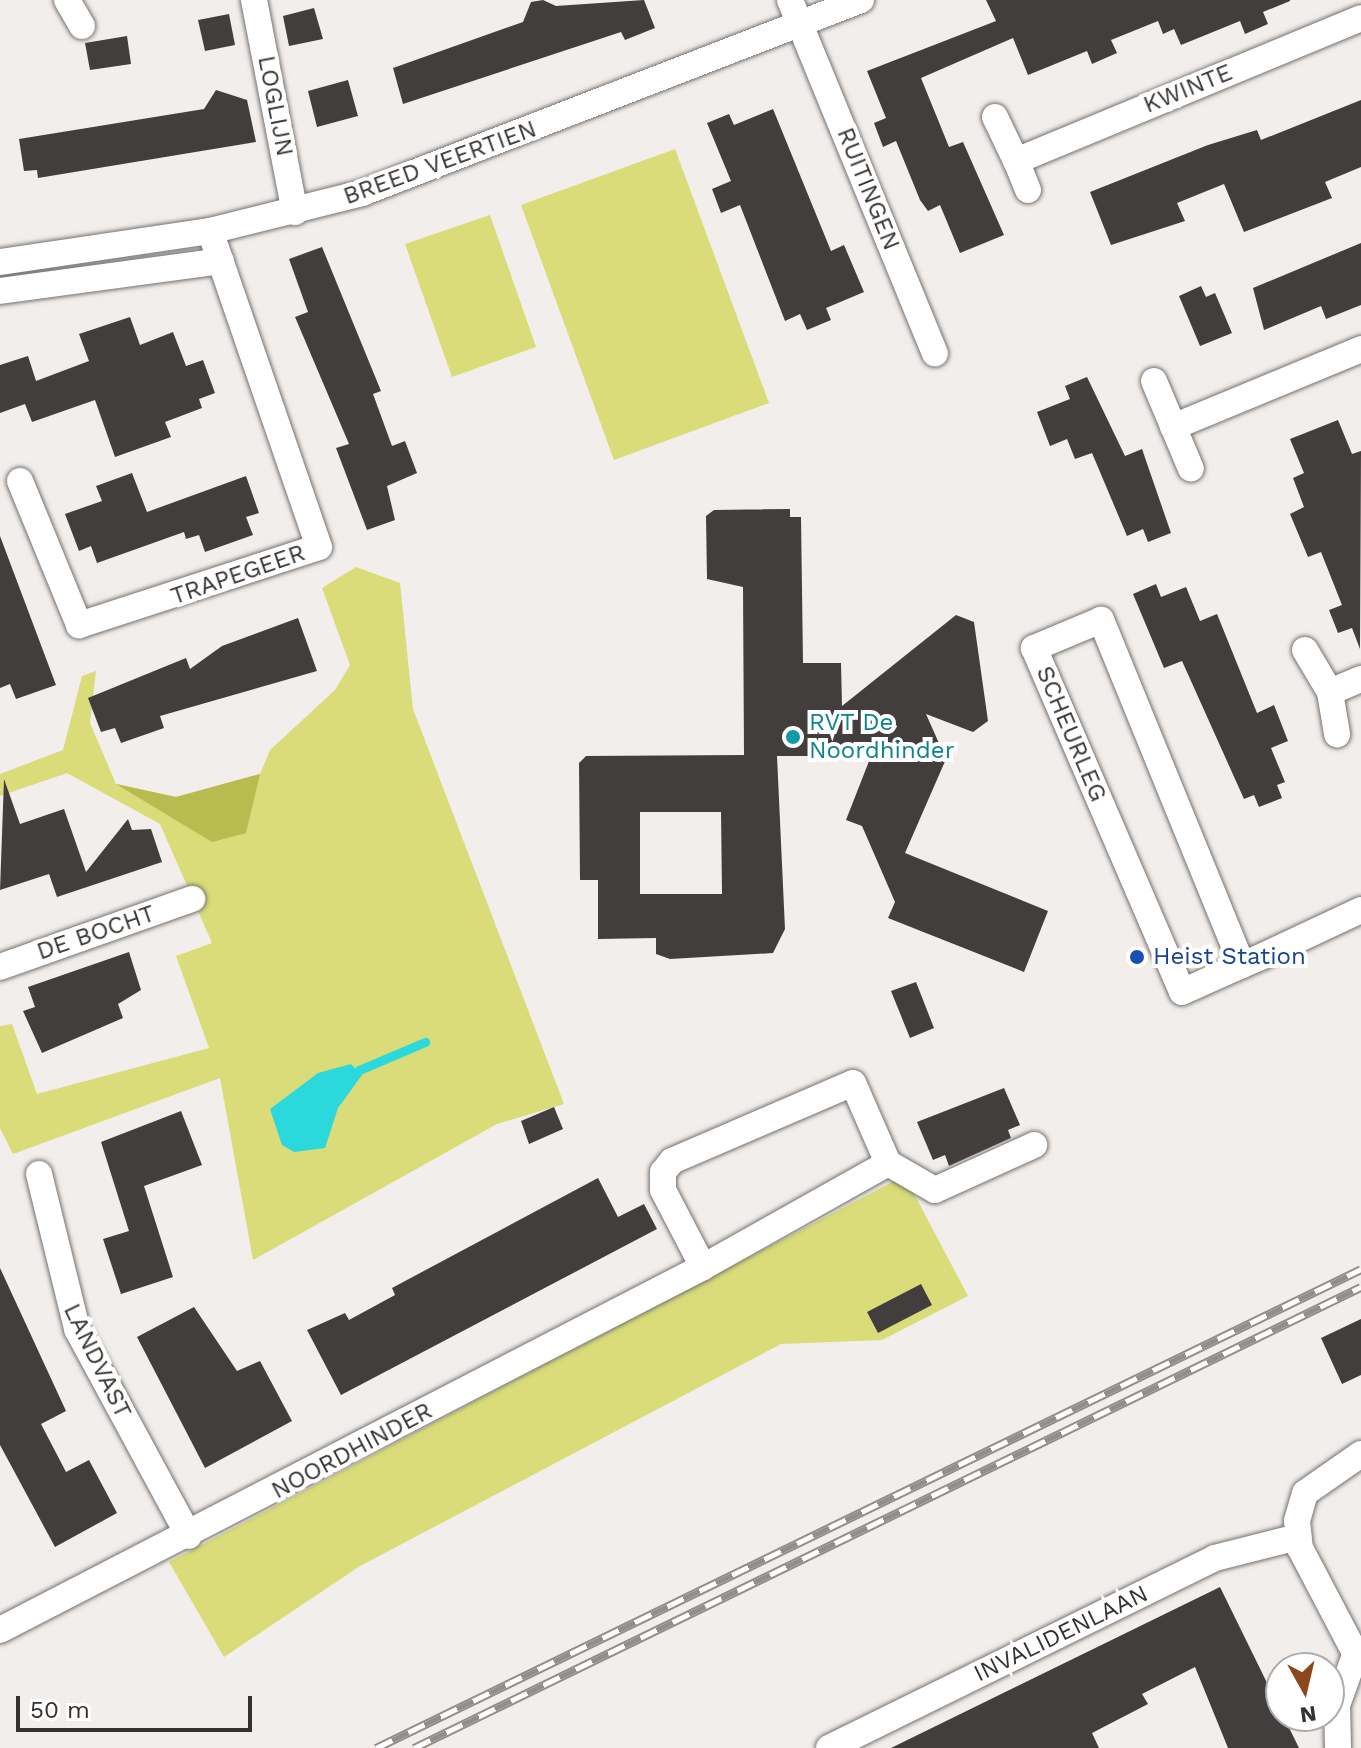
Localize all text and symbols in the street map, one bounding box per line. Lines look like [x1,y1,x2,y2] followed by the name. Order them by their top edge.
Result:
[251,53,299,159] street label: LOGLIJN
[1139,58,1237,120] street label: KWINTE
[339,115,541,211] street label: BREED VEERTIEN
[830,124,906,254] street label: RUITINGEN
[167,539,309,611] street label: TRAPEGEER
[1030,662,1112,806] street label: SCHEURLEG
[809,709,954,765] place label: RVT De Noordhinder
[784,728,802,746] marker: RVT De Noordhinder
[33,899,159,967] street label: DE BOCHT
[1153,943,1306,971] place label: Heist Station
[1128,948,1146,966] marker: Heist Station
[57,1299,137,1423] street label: LANDVAST
[267,1397,437,1505] street label: NOORDHINDER
[969,1579,1153,1689] street label: INVALIDENLAAN
[1265,1652,1345,1732] north arrow
[20,1680,256,1730] scale bar
[30,1696,90,1724] text: 50 m
[1298,1701,1318,1728] text: N

